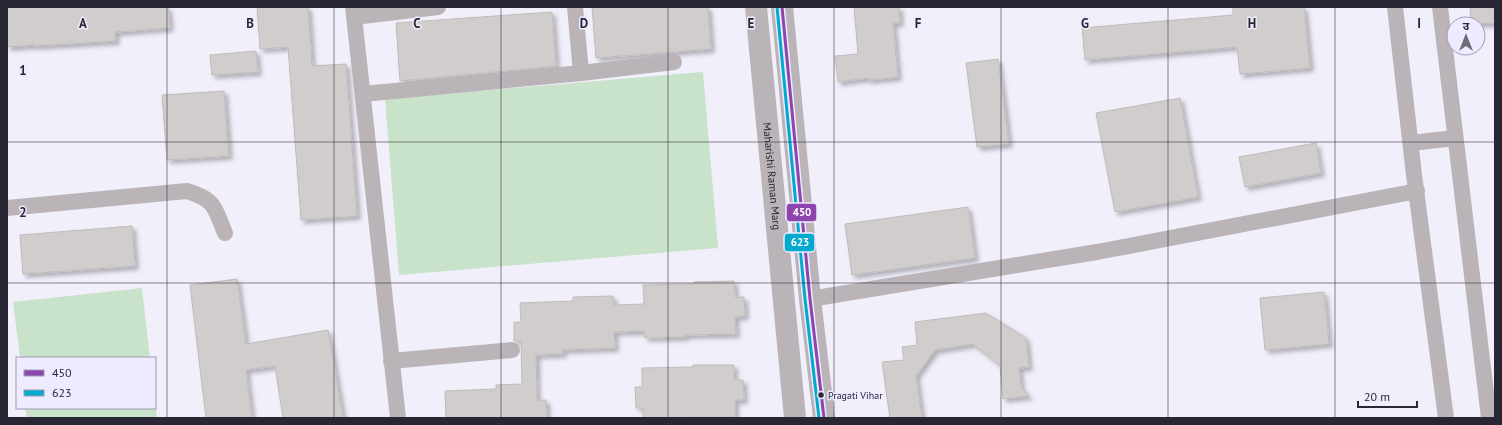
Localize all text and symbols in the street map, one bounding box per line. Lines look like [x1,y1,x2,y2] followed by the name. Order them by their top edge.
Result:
[79,15,87,32] text: A
[246,15,254,32] text: B
[413,15,421,32] text: C
[580,15,588,32] text: D
[748,15,755,32] text: E
[915,15,922,32] text: F
[1081,15,1089,32] text: G
[1248,15,1256,32] text: H
[1417,15,1421,32] text: I
[1446,16,1486,56] north arrow
[1463,19,1470,33] text: उ
[19,62,27,79] text: 1
[760,122,784,231] street label: Maharishi Raman Marg
[786,203,817,222] line badge: 450
[19,204,27,221] text: 2
[793,205,811,219] text: 450
[784,233,815,252] line badge: 623
[791,235,809,249] text: 623
[16,357,156,409] legend
[52,365,72,380] text: 450
[1358,383,1417,409] scale bar
[52,385,72,400] text: 623
[828,389,883,402] place label: Pragati Vihar
[1364,389,1390,404] text: 20 m
[816,390,826,400] marker: Pragati Vihar

